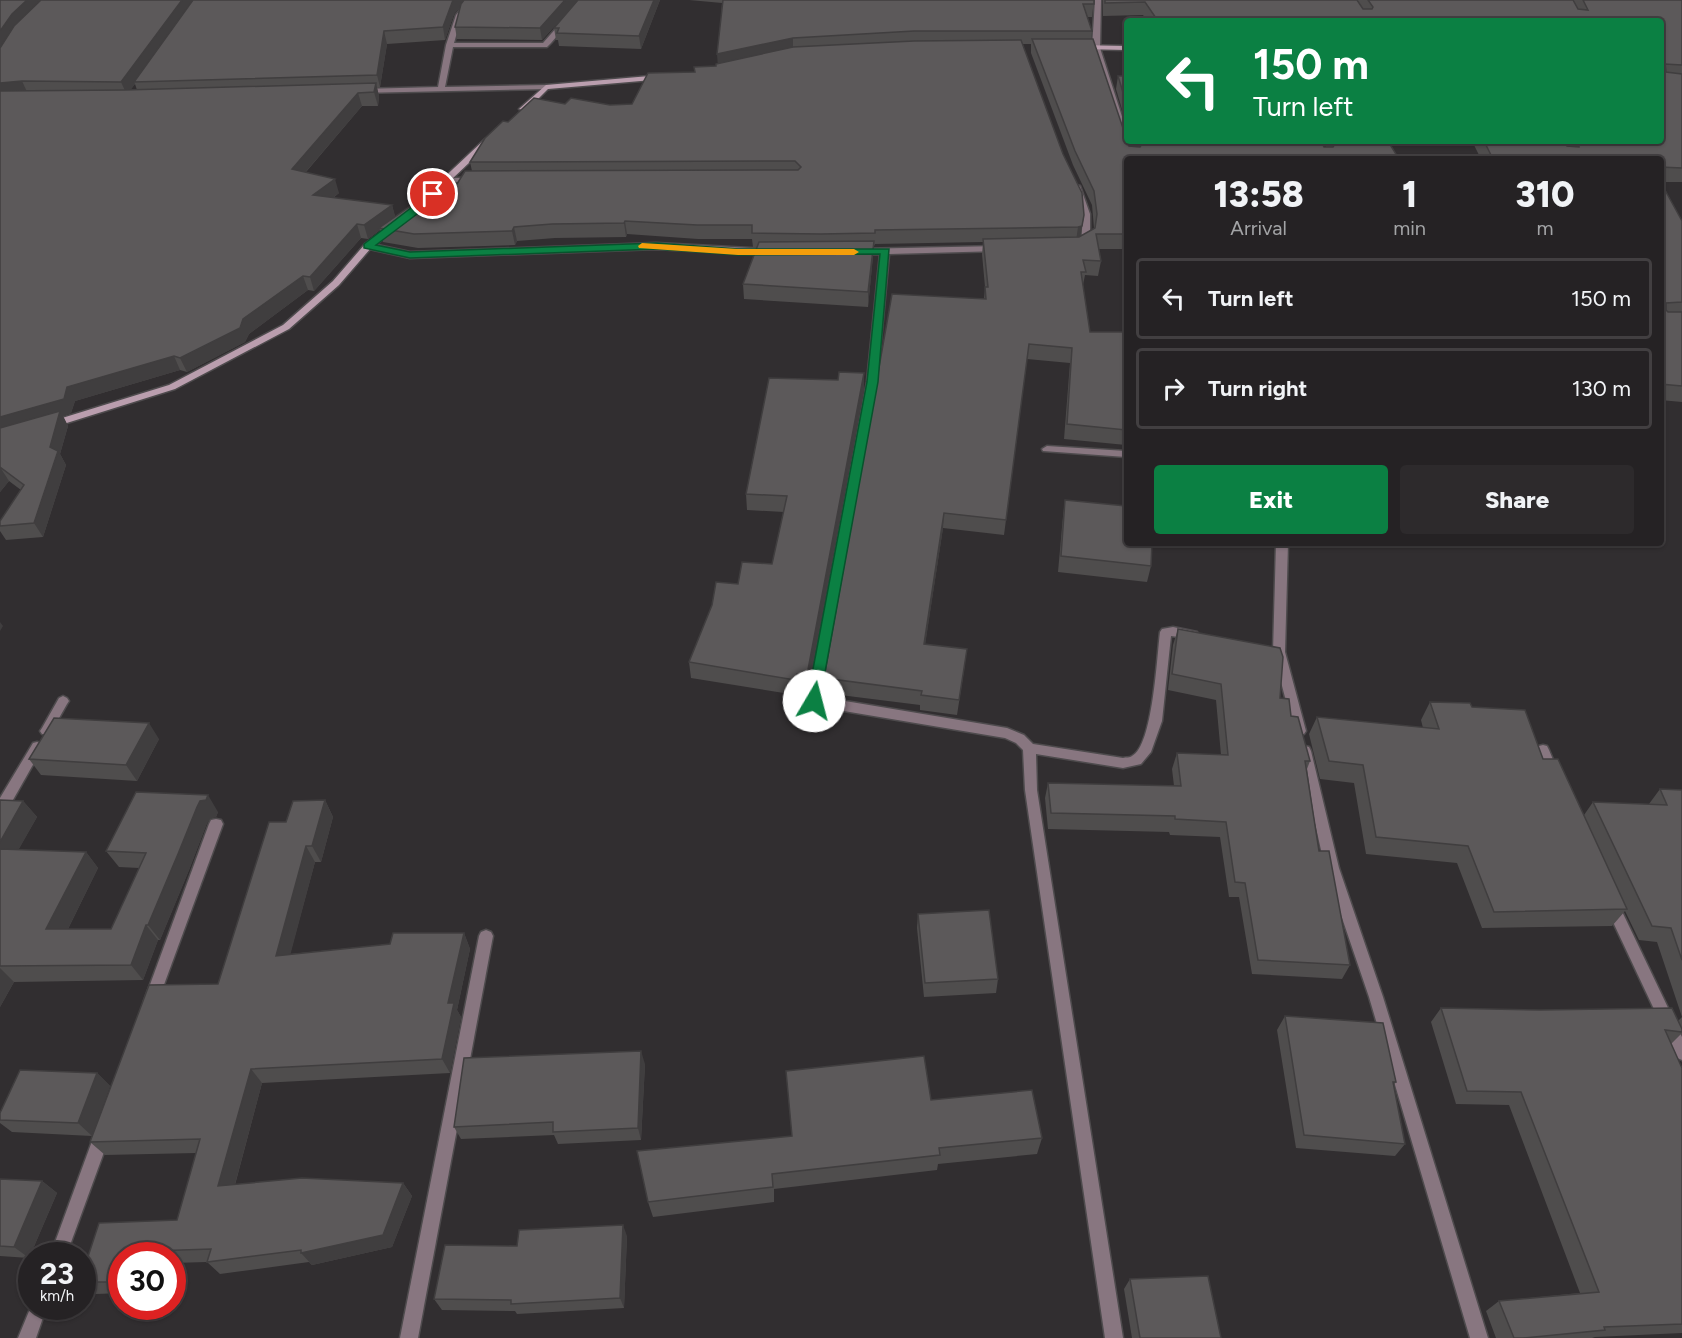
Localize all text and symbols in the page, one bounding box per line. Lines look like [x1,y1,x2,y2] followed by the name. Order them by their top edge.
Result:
[1253,39,1369,90] text: 150 m
[1154,42,1232,120] icon: left
[1253,90,1353,123] text: Turn left
[407,168,458,219] pin
[1213,173,1304,216] text: 13:58
[1402,173,1417,216] text: 1
[1516,173,1575,216] text: 310
[416,177,449,210] icon: arrive
[1230,216,1287,240] text: Arrival
[1393,216,1426,240] text: min
[1536,216,1554,240] text: m
[1157,282,1190,315] icon: left
[1208,285,1294,312] text: Turn left
[1571,285,1631,312] text: 150 m
[1157,372,1190,405] icon: right
[1208,375,1307,402] text: Turn right
[1572,375,1631,402] text: 130 m
[1154,465,1388,534] button: Exit
[1400,465,1634,534] button: Share
[782,669,846,733] position arrow
[108,1242,186,1320] speed limit sign: 30
[40,1255,74,1292] text: 23
[40,1287,74,1305] text: km/h

